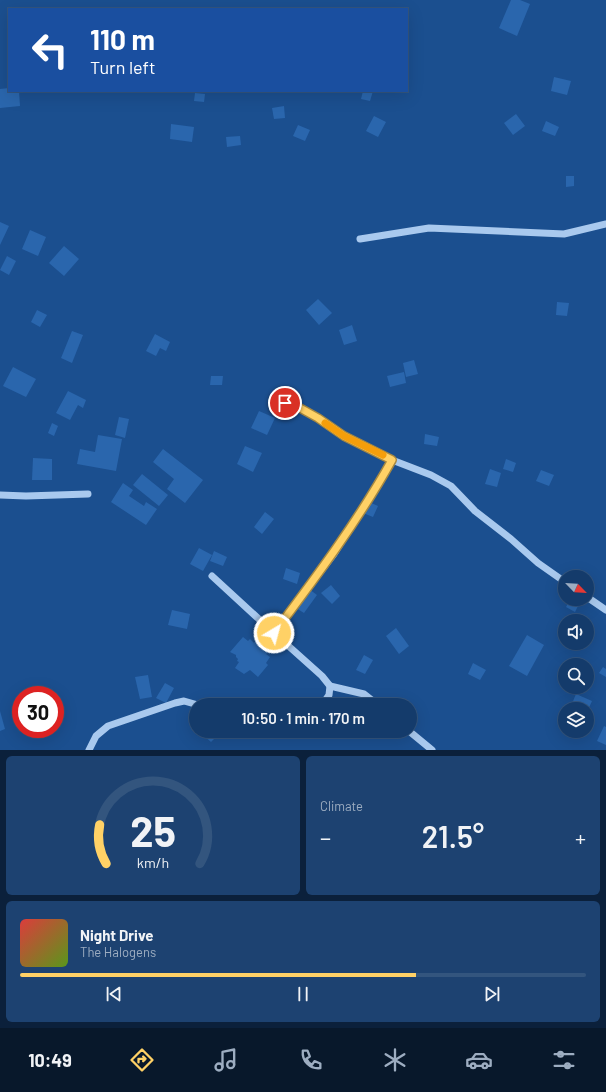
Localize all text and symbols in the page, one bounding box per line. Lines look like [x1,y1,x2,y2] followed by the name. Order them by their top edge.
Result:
[90,22,155,56] text: 110 m
[24,24,76,76] icon: left
[90,56,156,78] text: Turn left
[268,386,302,420] pin
[274,392,296,414] icon: arrive
[558,570,594,606] north arrow
[558,570,594,738] map controls
[253,612,295,654] position arrow
[558,614,594,650] button: sound
[558,658,594,694] button: search
[12,686,64,738] speed limit sign: 30
[558,702,594,738] button: layers
[241,709,365,727] text: 10:50 · 1 min · 170 m
[320,798,363,814] text: Climate
[130,804,176,854] text: 25
[422,818,484,854] text: 21.5°
[320,824,331,850] text: −
[575,824,586,850] text: +
[137,853,169,870] text: km/h
[80,926,153,944] text: Night Drive
[80,944,156,960] text: The Halogens
[103,983,125,1005] icon: previous
[292,983,314,1005] icon: pause
[481,983,503,1005] icon: next
[128,1046,156,1074] icon: directions
[212,1046,240,1074] icon: music
[297,1046,325,1074] icon: phone
[381,1046,409,1074] icon: climate
[465,1046,493,1074] icon: car
[550,1046,578,1074] icon: filters
[28,1049,72,1071] text: 10:49

